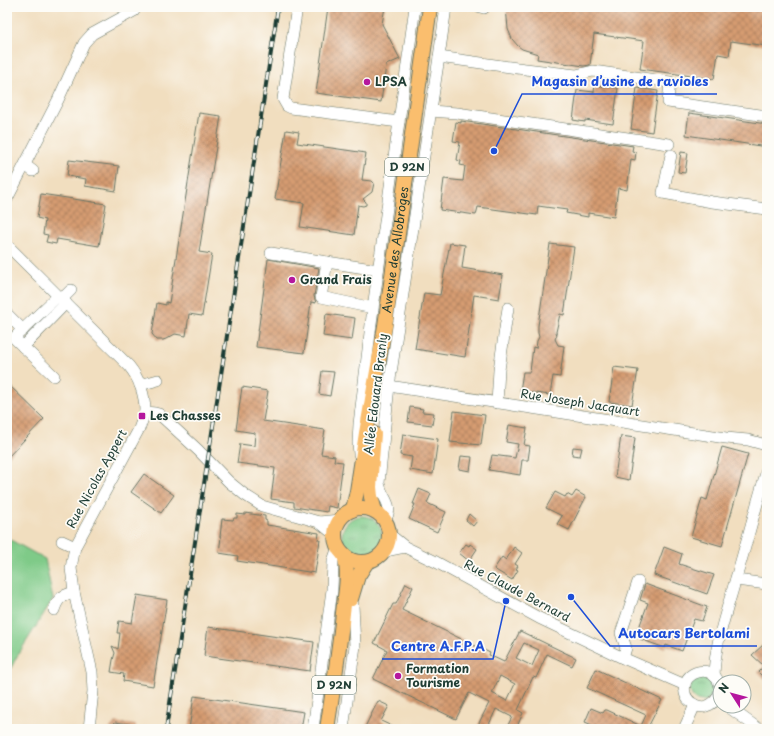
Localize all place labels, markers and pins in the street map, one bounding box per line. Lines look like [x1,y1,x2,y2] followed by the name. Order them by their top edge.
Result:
[522,69,717,94] callout: Magasin d’usine de ravioles
[375,72,408,90] place label: LPSA
[362,77,372,87] marker: LPSA
[300,270,372,288] place label: Grand Frais
[287,275,297,285] marker: Grand Frais
[150,406,221,424] place label: Les Chasses
[137,411,147,421] marker: Les Chasses
[610,621,757,646] callout: Autocars Bertolami
[382,634,493,659] callout: Centre A.F.P.A
[406,659,469,691] place label: Formation Tourisme
[393,671,403,681] marker: Formation Tourisme

